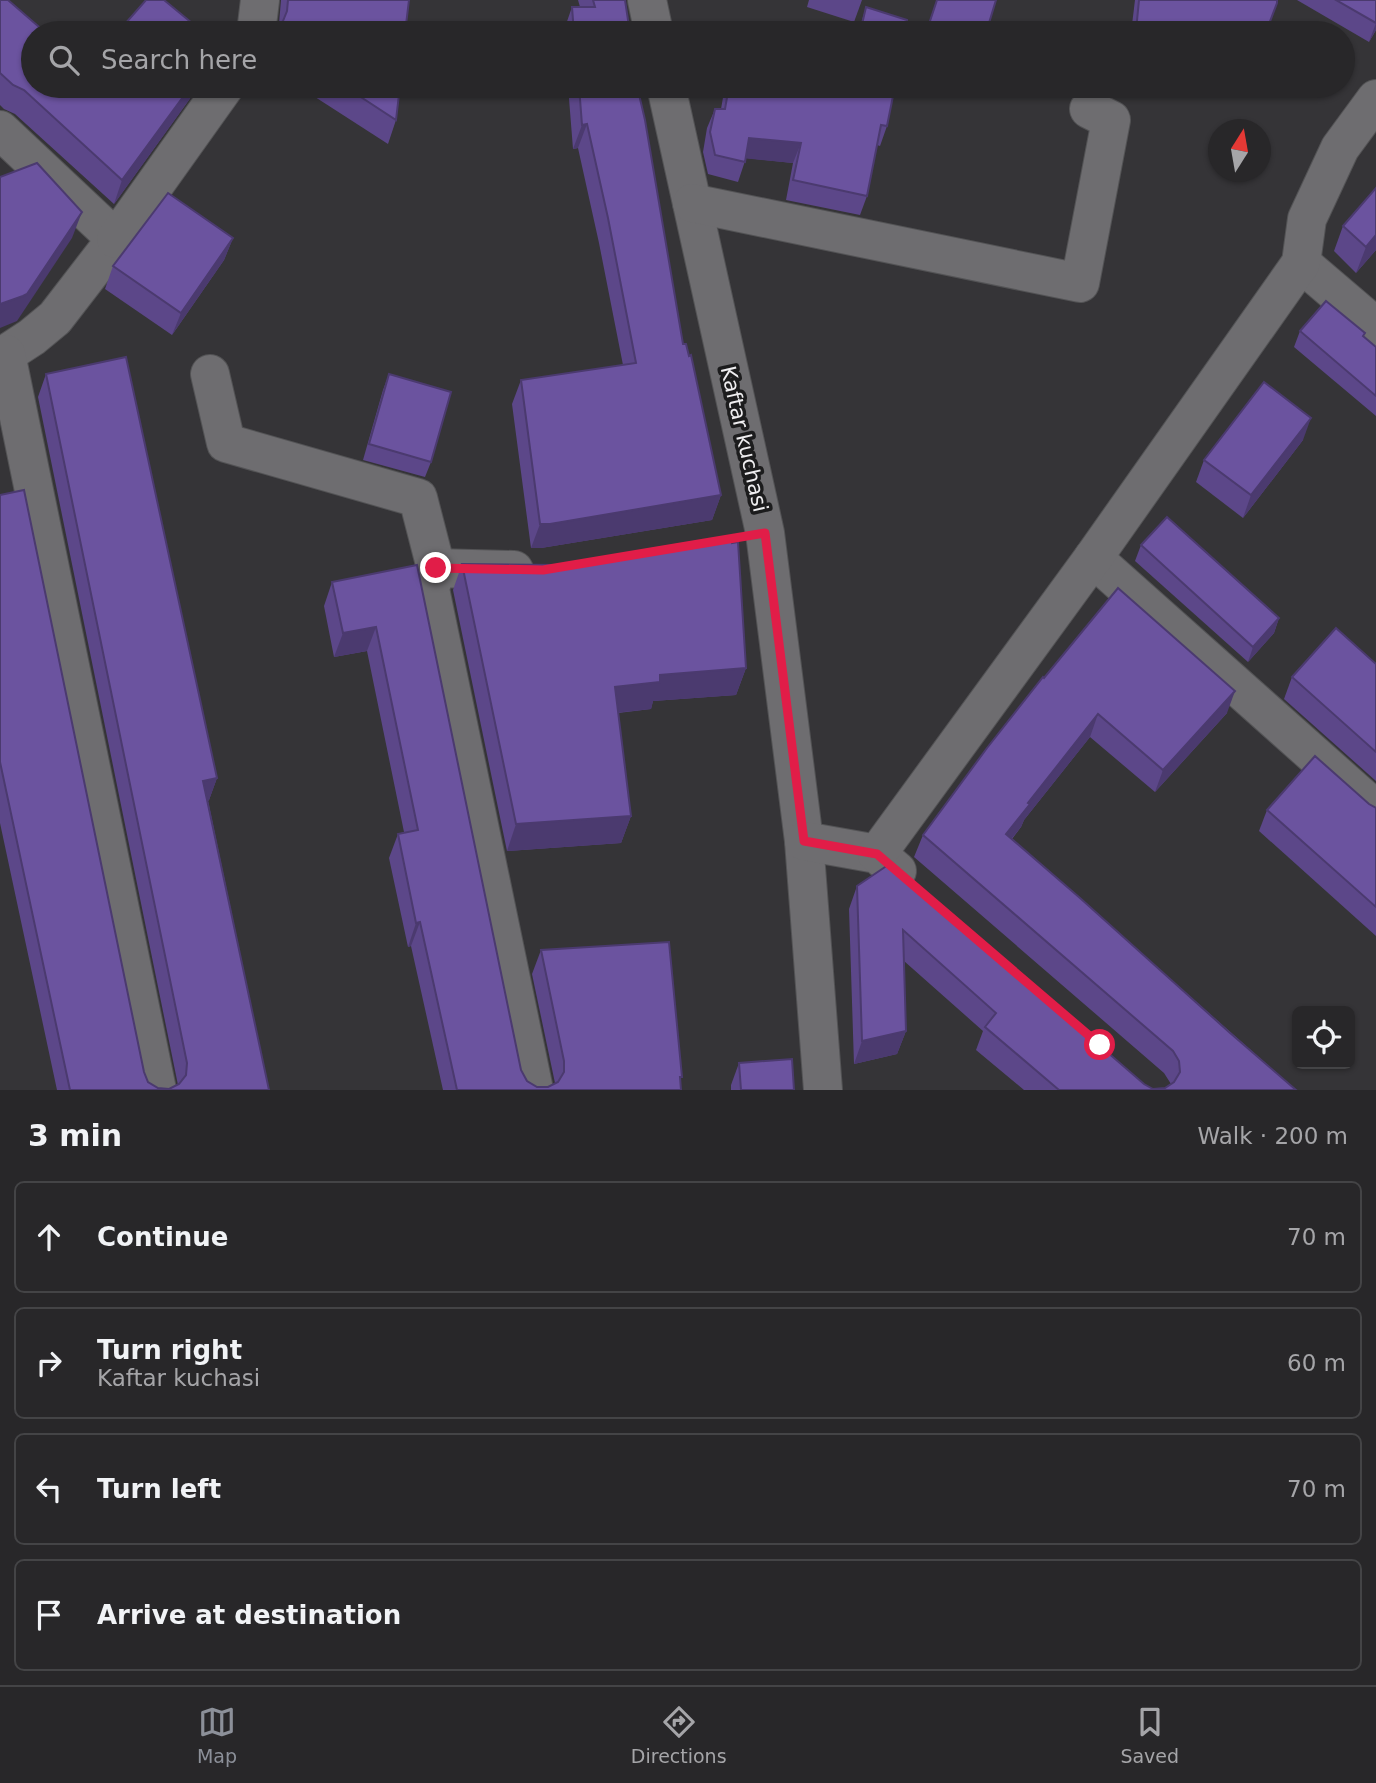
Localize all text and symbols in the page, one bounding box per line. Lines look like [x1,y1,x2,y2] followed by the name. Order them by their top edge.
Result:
[21,21,1355,98] search box
[45,41,83,79] icon: search
[101,45,257,75] text: Search here
[1208,119,1271,182] north arrow
[716,364,772,514] street label: Kaftar kuchasi
[420,552,451,583] route end
[1292,1006,1355,1069] map controls
[1292,1006,1355,1069] button: locate
[1084,1029,1115,1060] route start
[28,1118,122,1153] text: 3 min
[1197,1123,1348,1149] text: Walk · 200 m
[30,1218,68,1256] icon: ahead
[97,1222,228,1252] text: Continue
[1287,1224,1346,1250] text: 70 m
[97,1335,242,1365] text: Turn right
[30,1344,68,1382] icon: right
[1287,1350,1346,1376] text: 60 m
[97,1365,260,1391] text: Kaftar kuchasi
[30,1470,68,1508] icon: left
[97,1474,221,1504] text: Turn left
[1287,1476,1346,1502] text: 70 m
[30,1596,68,1634] icon: arrive
[97,1600,401,1630] text: Arrive at destination
[197,1703,237,1767] tab: Map
[631,1703,727,1767] tab: Directions
[1120,1703,1179,1767] tab: Saved

